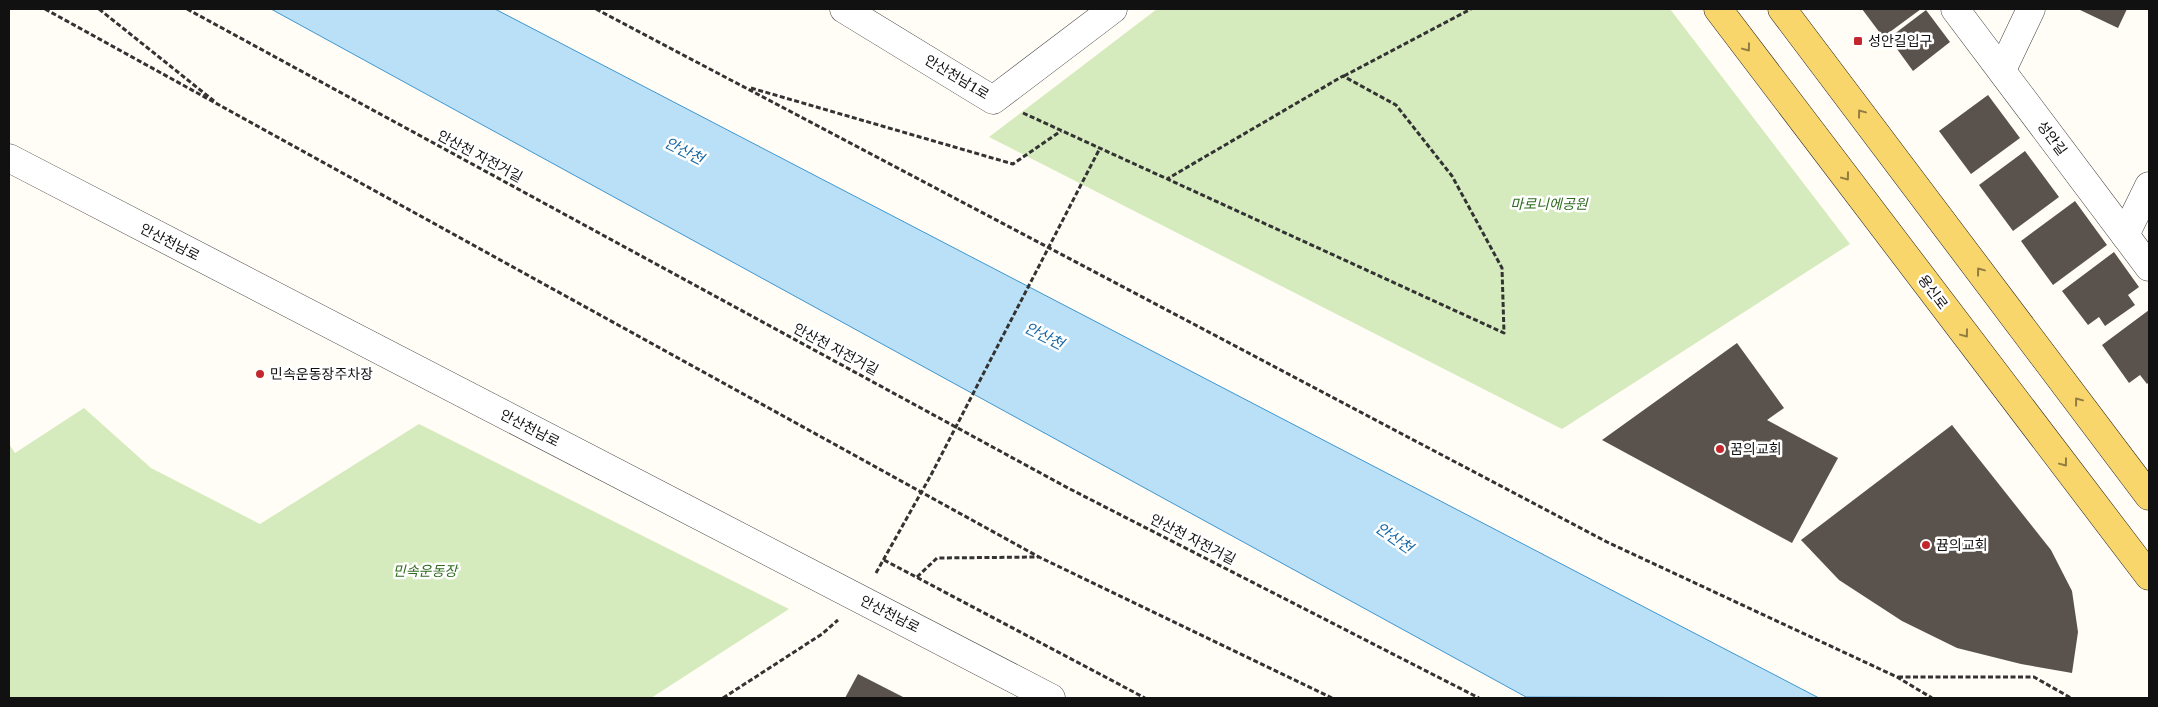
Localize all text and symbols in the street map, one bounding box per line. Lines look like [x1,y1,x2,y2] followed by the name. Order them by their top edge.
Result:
[1868,31,1933,50] place label: 성안길입구
[1852,35,1864,47] marker: 성안길입구
[1741,42,1750,51] one-way arrow
[921,50,993,103] street label: 안산천남1로
[1858,109,1867,119] one-way arrow
[2033,117,2072,159] street label: 성안길
[434,125,526,186] street label: 안산천 자전거길
[661,132,709,169] water label: 안산천
[1840,171,1848,180] one-way arrow
[1510,194,1589,213] park label: 마로니에공원
[137,218,203,265] street label: 안산천남로
[1977,267,1986,277] one-way arrow
[1914,271,1953,313] street label: 용신로
[1021,317,1069,354] water label: 안산천
[790,318,882,379] street label: 안산천 자전거길
[1959,328,1968,338] one-way arrow
[270,364,373,383] place label: 민속운동장주차장
[254,368,266,380] marker: 민속운동장주차장
[2075,397,2084,407] one-way arrow
[497,404,563,451] street label: 안산천남로
[1730,439,1782,458] place label: 꿈의교회
[1714,443,1726,455] marker: 꿈의교회
[2058,457,2066,466] one-way arrow
[1147,509,1239,568] street label: 안산천 자전거길
[1372,517,1419,559] water label: 안산천
[1936,535,1988,554] place label: 뀸의교회
[1920,539,1932,551] marker: 뀸의교회
[393,561,459,580] park label: 민속운동장
[857,590,923,637] street label: 안산천남로

